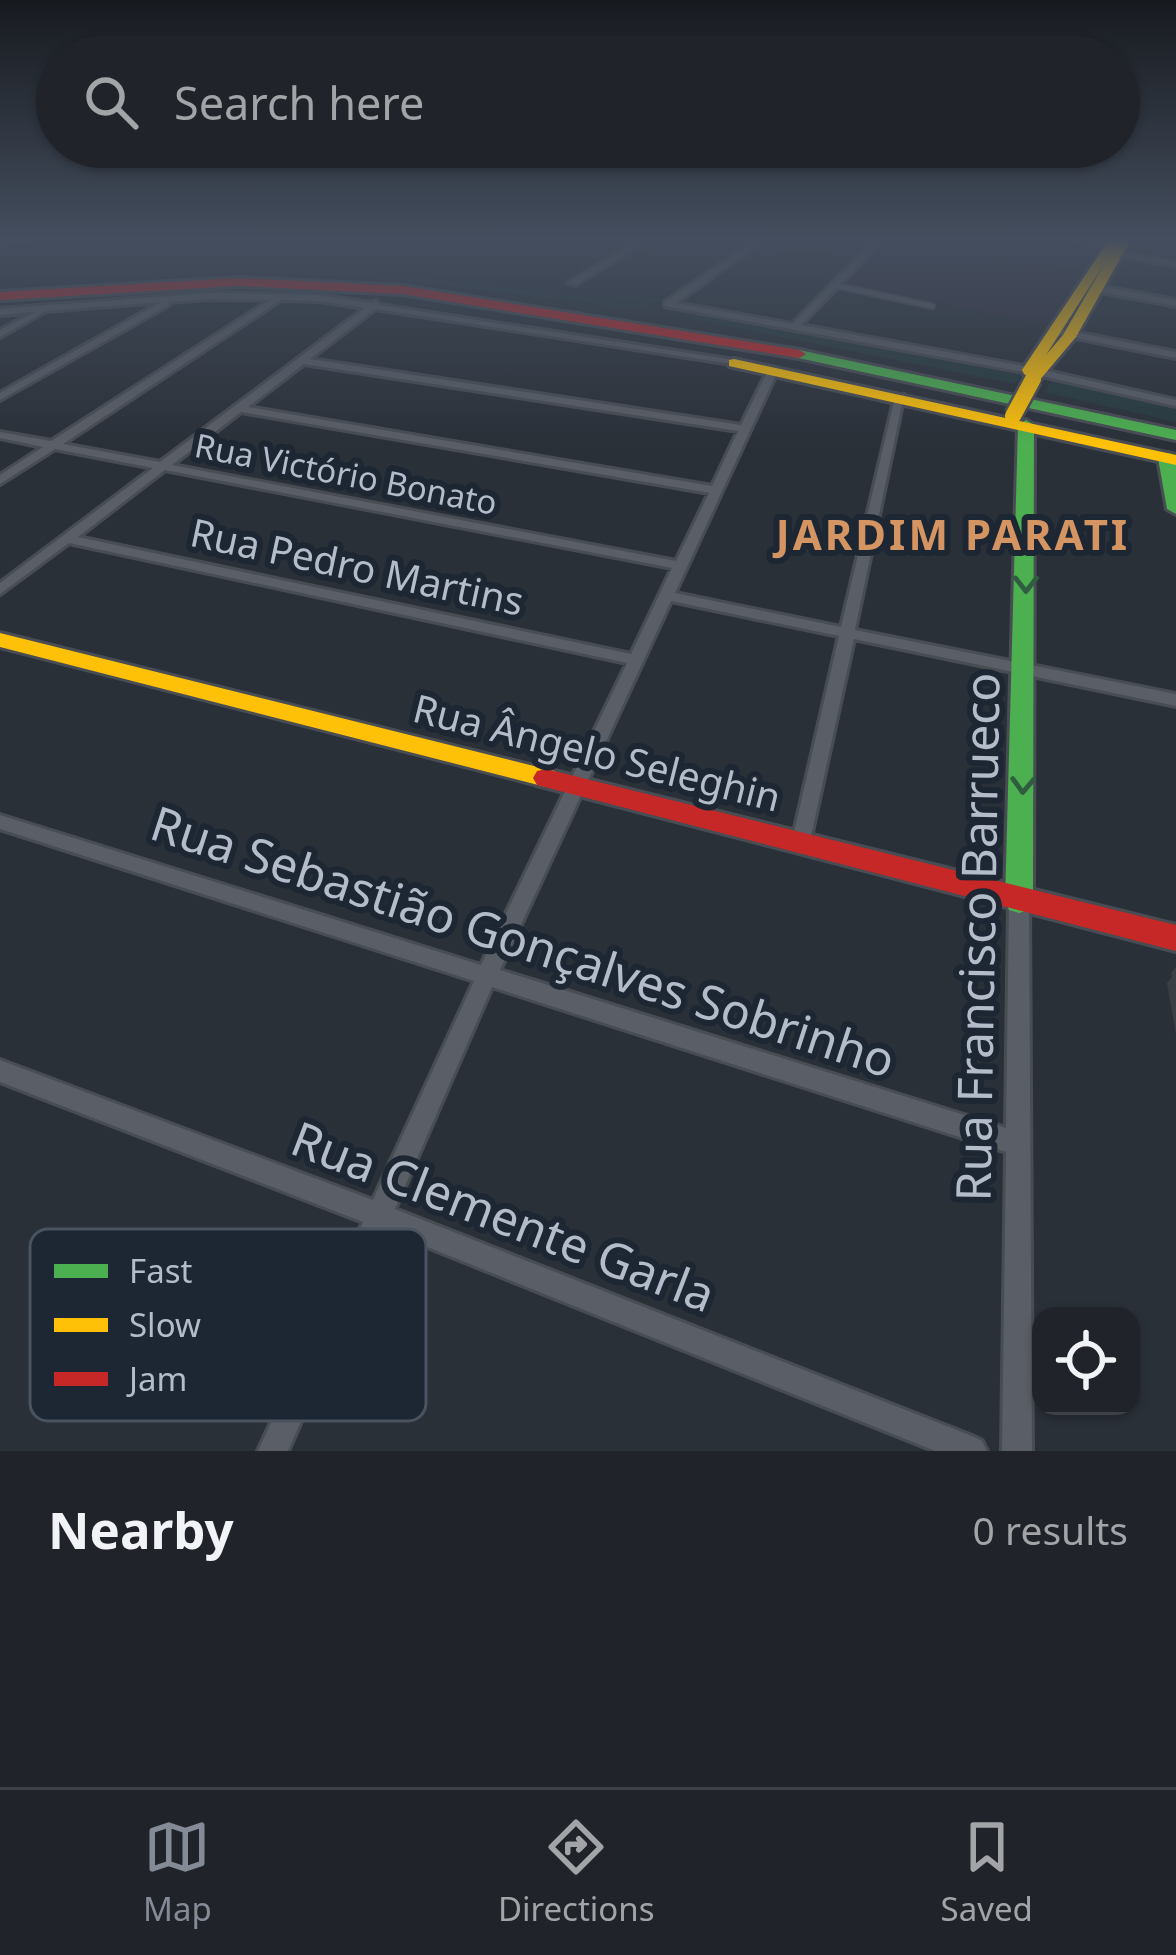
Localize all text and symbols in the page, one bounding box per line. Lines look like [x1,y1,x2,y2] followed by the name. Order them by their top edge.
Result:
[36,36,1140,168] search box
[78,69,144,135] icon: search
[174,72,424,133] text: Search here
[191,422,501,525] street label: Rua Victório Bonato
[186,504,529,627] street label: Rua Pedro Martins
[772,505,1130,562] district label: JARDIM PARATI
[1013,576,1039,594] one-way arrow
[939,672,1014,1202] street label: Rua Francisco Barrueco
[408,680,787,823] street label: Rua Ângelo Seleghin
[1010,776,1036,795] one-way arrow
[143,789,904,1092] street label: Rua Sebastião Gonçalves Sobrinho
[283,1105,724,1326] street label: Rua Clemente Garla
[30,1229,426,1421] legend
[129,1248,192,1293] text: Fast
[129,1302,201,1347] text: Slow
[1032,1307,1140,1415] map controls
[1032,1307,1140,1415] button: locate
[126,1356,187,1401] text: Jam
[48,1494,234,1564] text: Nearby
[973,1503,1128,1556] text: 0 results
[143,1814,212,1931] tab: Map
[498,1814,655,1931] tab: Directions
[941,1814,1033,1931] tab: Saved

